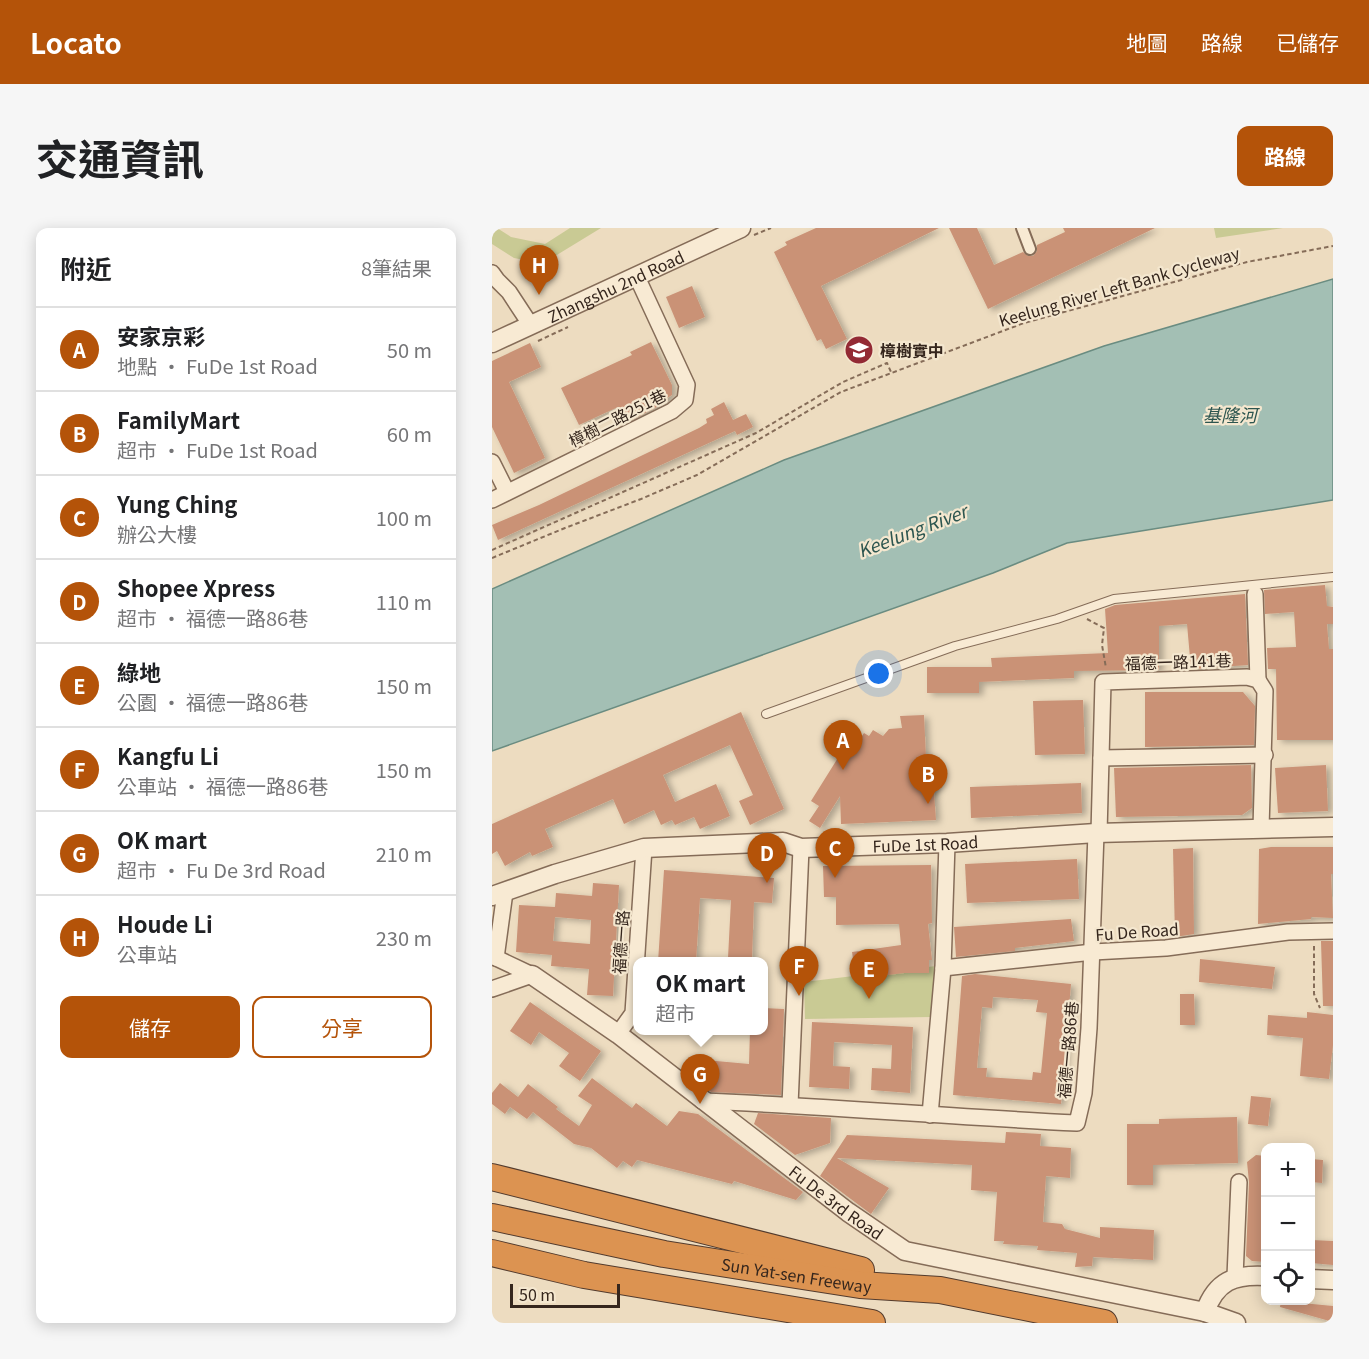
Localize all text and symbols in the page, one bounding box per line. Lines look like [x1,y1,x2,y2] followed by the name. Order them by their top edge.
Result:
[30,22,122,62] text: Locato
[1126,27,1168,57] text: 地圖
[1201,27,1243,57] text: 路線
[1276,27,1339,57] text: 已儲存
[36,126,204,187] text: 交通資訊
[1237,126,1333,186] button: 路線
[996,240,1243,332] street label: Keelung River Left Bank Cycleway
[543,244,688,328] street label: Zhangshu 2nd Road
[520,245,558,295] pin: H
[60,249,112,286] text: 附近
[361,253,432,282] text: 8筆結果
[117,319,205,351] text: 安家京彩
[843,334,875,366] school or university icon: 樟樹實中
[73,335,86,364] text: A
[387,335,432,364] text: 50 m
[880,338,944,362] place label: 樟樹實中
[117,351,318,380] text: 地點 · FuDe 1st Road
[564,382,670,452] street label: 樟樹二路251巷
[1203,401,1260,427] water label: 基隆河
[117,403,240,435] text: FamilyMart
[73,419,86,448] text: B
[387,419,432,448] text: 60 m
[117,435,318,464] text: 超市 · FuDe 1st Road
[117,487,237,519] text: Yung Ching
[854,496,973,563] water label: Keelung River
[73,503,86,532] text: C
[376,503,432,532] text: 100 m
[117,519,197,548] text: 辦公大樓
[117,571,275,603] text: Shopee Xpress
[72,587,87,616] text: D
[376,587,432,616] text: 110 m
[117,603,308,632] text: 超市 · 福德一路86巷
[1124,647,1232,675] street label: 福德一路141巷
[117,655,161,687] text: 綠地
[864,659,893,688] your location
[73,671,86,700] text: E
[376,671,432,700] text: 150 m
[117,687,308,716] text: 公園 · 福德一路86巷
[824,720,862,770] pin: A
[117,739,219,771] text: Kangfu Li
[908,754,948,804] pin: B
[74,755,85,784] text: F
[376,755,432,784] text: 150 m
[117,771,328,800] text: 公車站 · 福德一路86巷
[117,823,207,855] text: OK mart
[816,828,854,878] pin: C
[872,829,979,858] street label: FuDe 1st Road
[748,834,786,883] pin: D
[72,839,87,868] text: G
[376,839,432,868] text: 210 m
[117,855,326,884] text: 超市 · Fu De 3rd Road
[117,907,213,939] text: Houde Li
[606,909,634,975] street label: 福德一路
[1095,916,1179,946] street label: Fu De Road
[72,923,87,952] text: H
[376,923,432,952] text: 230 m
[117,939,177,968] text: 公車站
[780,946,818,996] pin: F
[850,950,889,999] pin: E
[633,957,768,1035] popup
[655,966,746,998] text: OK mart
[60,996,240,1058] button: 儲存
[252,996,432,1058] button: 分享
[655,998,695,1027] text: 超市
[1051,1000,1083,1100] street label: 福德一路86巷
[680,1054,720,1104] pin: G
[1261,1143,1315,1305] map controls
[1261,1143,1315,1197] button: +
[784,1159,888,1245] street label: Fu De 3rd Road
[1261,1197,1315,1251] button: −
[720,1251,873,1298] street label: Sun Yat-sen Freeway
[1261,1251,1315,1305] button: locate
[510,1281,620,1308] scale bar
[519,1282,555,1306] text: 50 m

